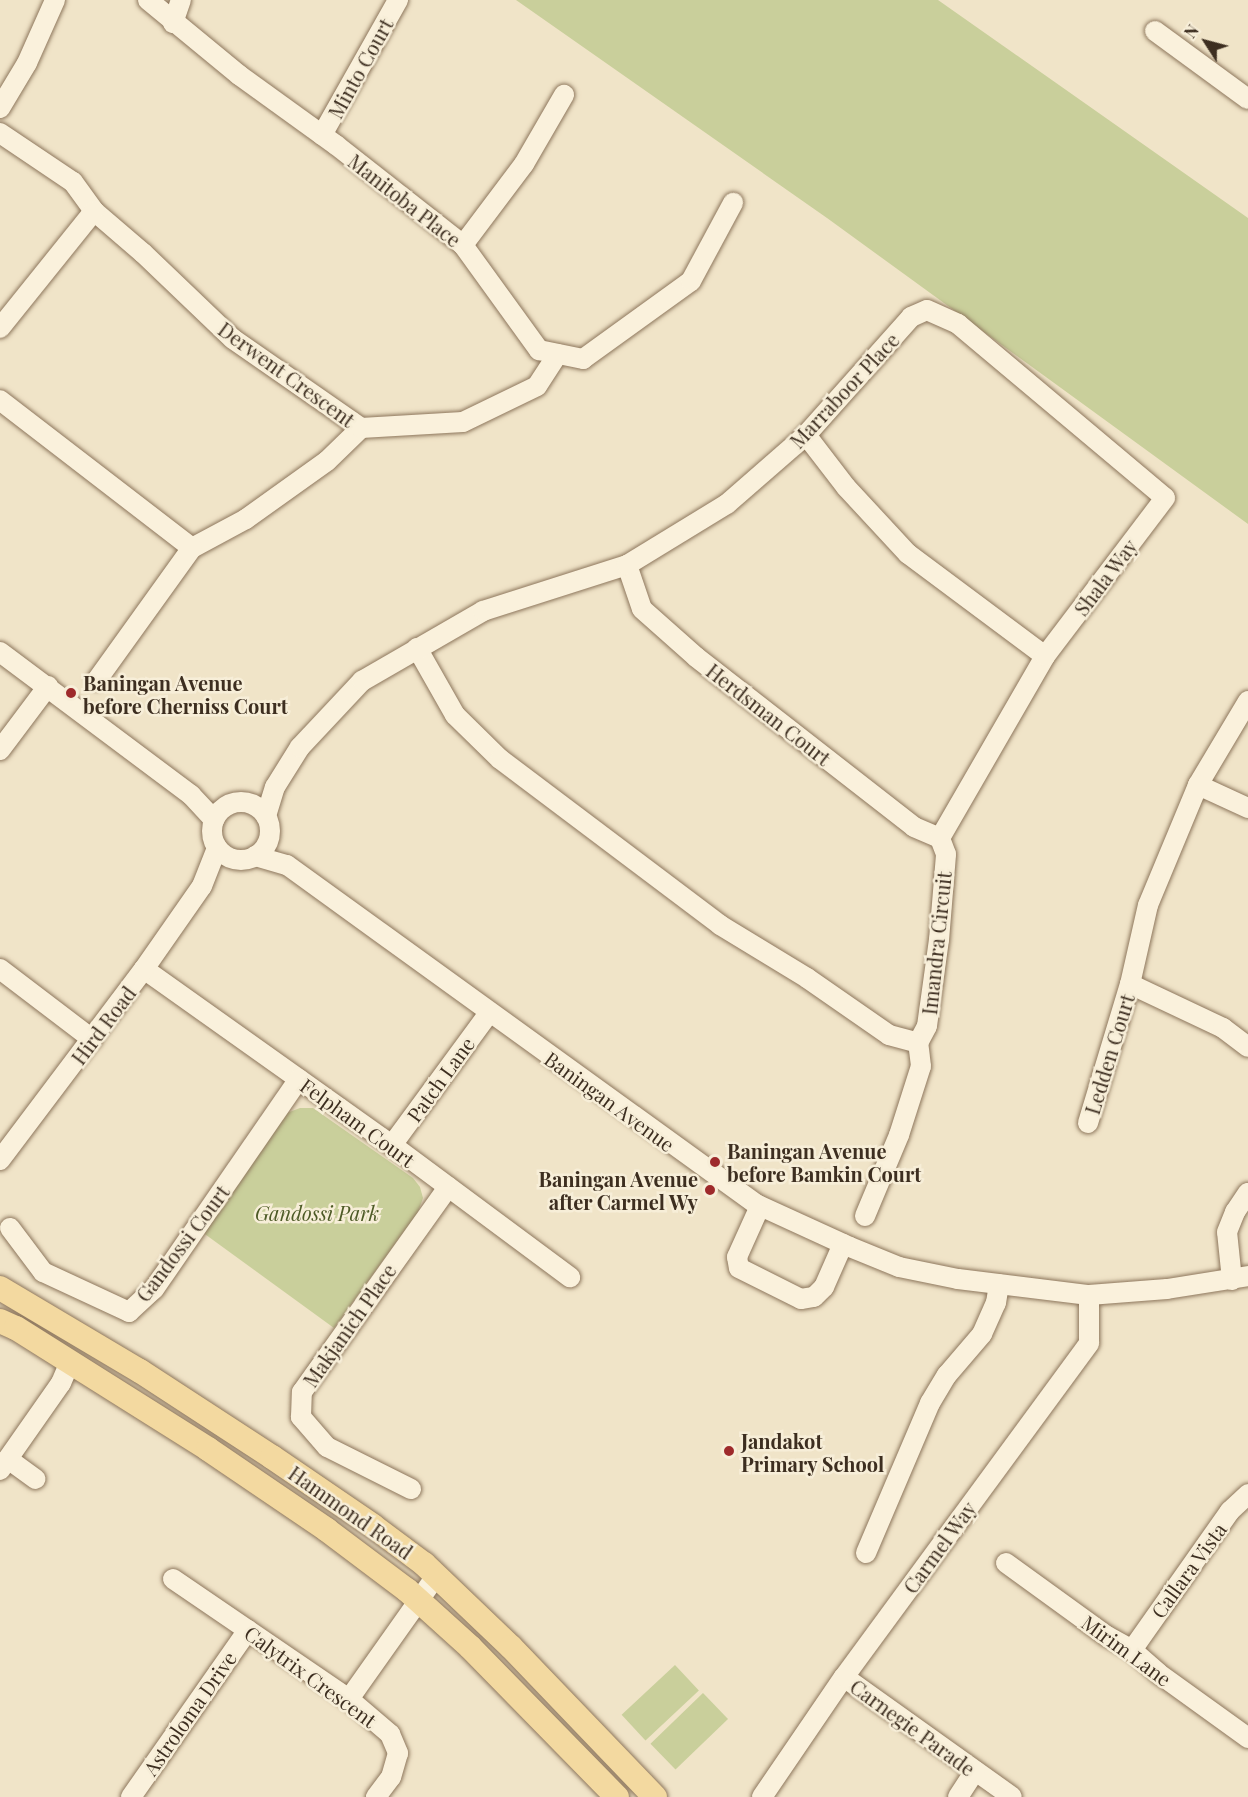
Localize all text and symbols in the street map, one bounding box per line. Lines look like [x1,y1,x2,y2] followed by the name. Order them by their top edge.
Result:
[1176,12,1236,72] north arrow
[323,14,397,122] street label: Minto Court
[1179,20,1203,42] text: N
[344,149,466,251] street label: Manitoba Place
[214,316,360,432] street label: Derwent Crescent
[784,327,904,453] street label: Marraboor Place
[1068,534,1142,620] street label: Shala Way
[702,658,836,770] street label: Herdsman Court
[83,670,288,717] place label: Baningan Avenue before Cherniss Court
[64,686,78,700] marker: Baningan Avenue before Cherniss Court
[917,870,955,1016] street label: Imandra Circuit
[66,981,140,1069] street label: Hird Road
[1079,991,1139,1117] street label: Ledden Court
[401,1032,479,1126] street label: Patch Lane
[540,1046,680,1156] street label: Baningan Avenue
[296,1073,420,1171] street label: Felpham Court
[727,1138,921,1185] place label: Baningan Avenue before Bamkin Court
[708,1155,722,1169] marker: Baningan Avenue before Bamkin Court
[538,1166,698,1213] place label: Baningan Avenue after Carmel Wy
[130,1180,234,1306] street label: Gandossi Court
[703,1183,717,1197] marker: Baningan Avenue after Carmel Wy
[255,1200,379,1224] park label: Gandossi Park
[298,1259,400,1391] street label: Makjanich Place
[741,1428,885,1475] place label: Jandakot Primary School
[722,1444,736,1458] marker: Jandakot Primary School
[285,1460,417,1564] street label: Hammond Road
[897,1496,981,1598] street label: Carmel Way
[1145,1517,1231,1623] street label: Callara Vista
[1078,1610,1176,1690] street label: Mirim Lane
[240,1620,382,1732] street label: Calytrix Crescent
[137,1646,241,1780] street label: Astroloma Drive
[846,1674,980,1780] street label: Carnegie Parade

